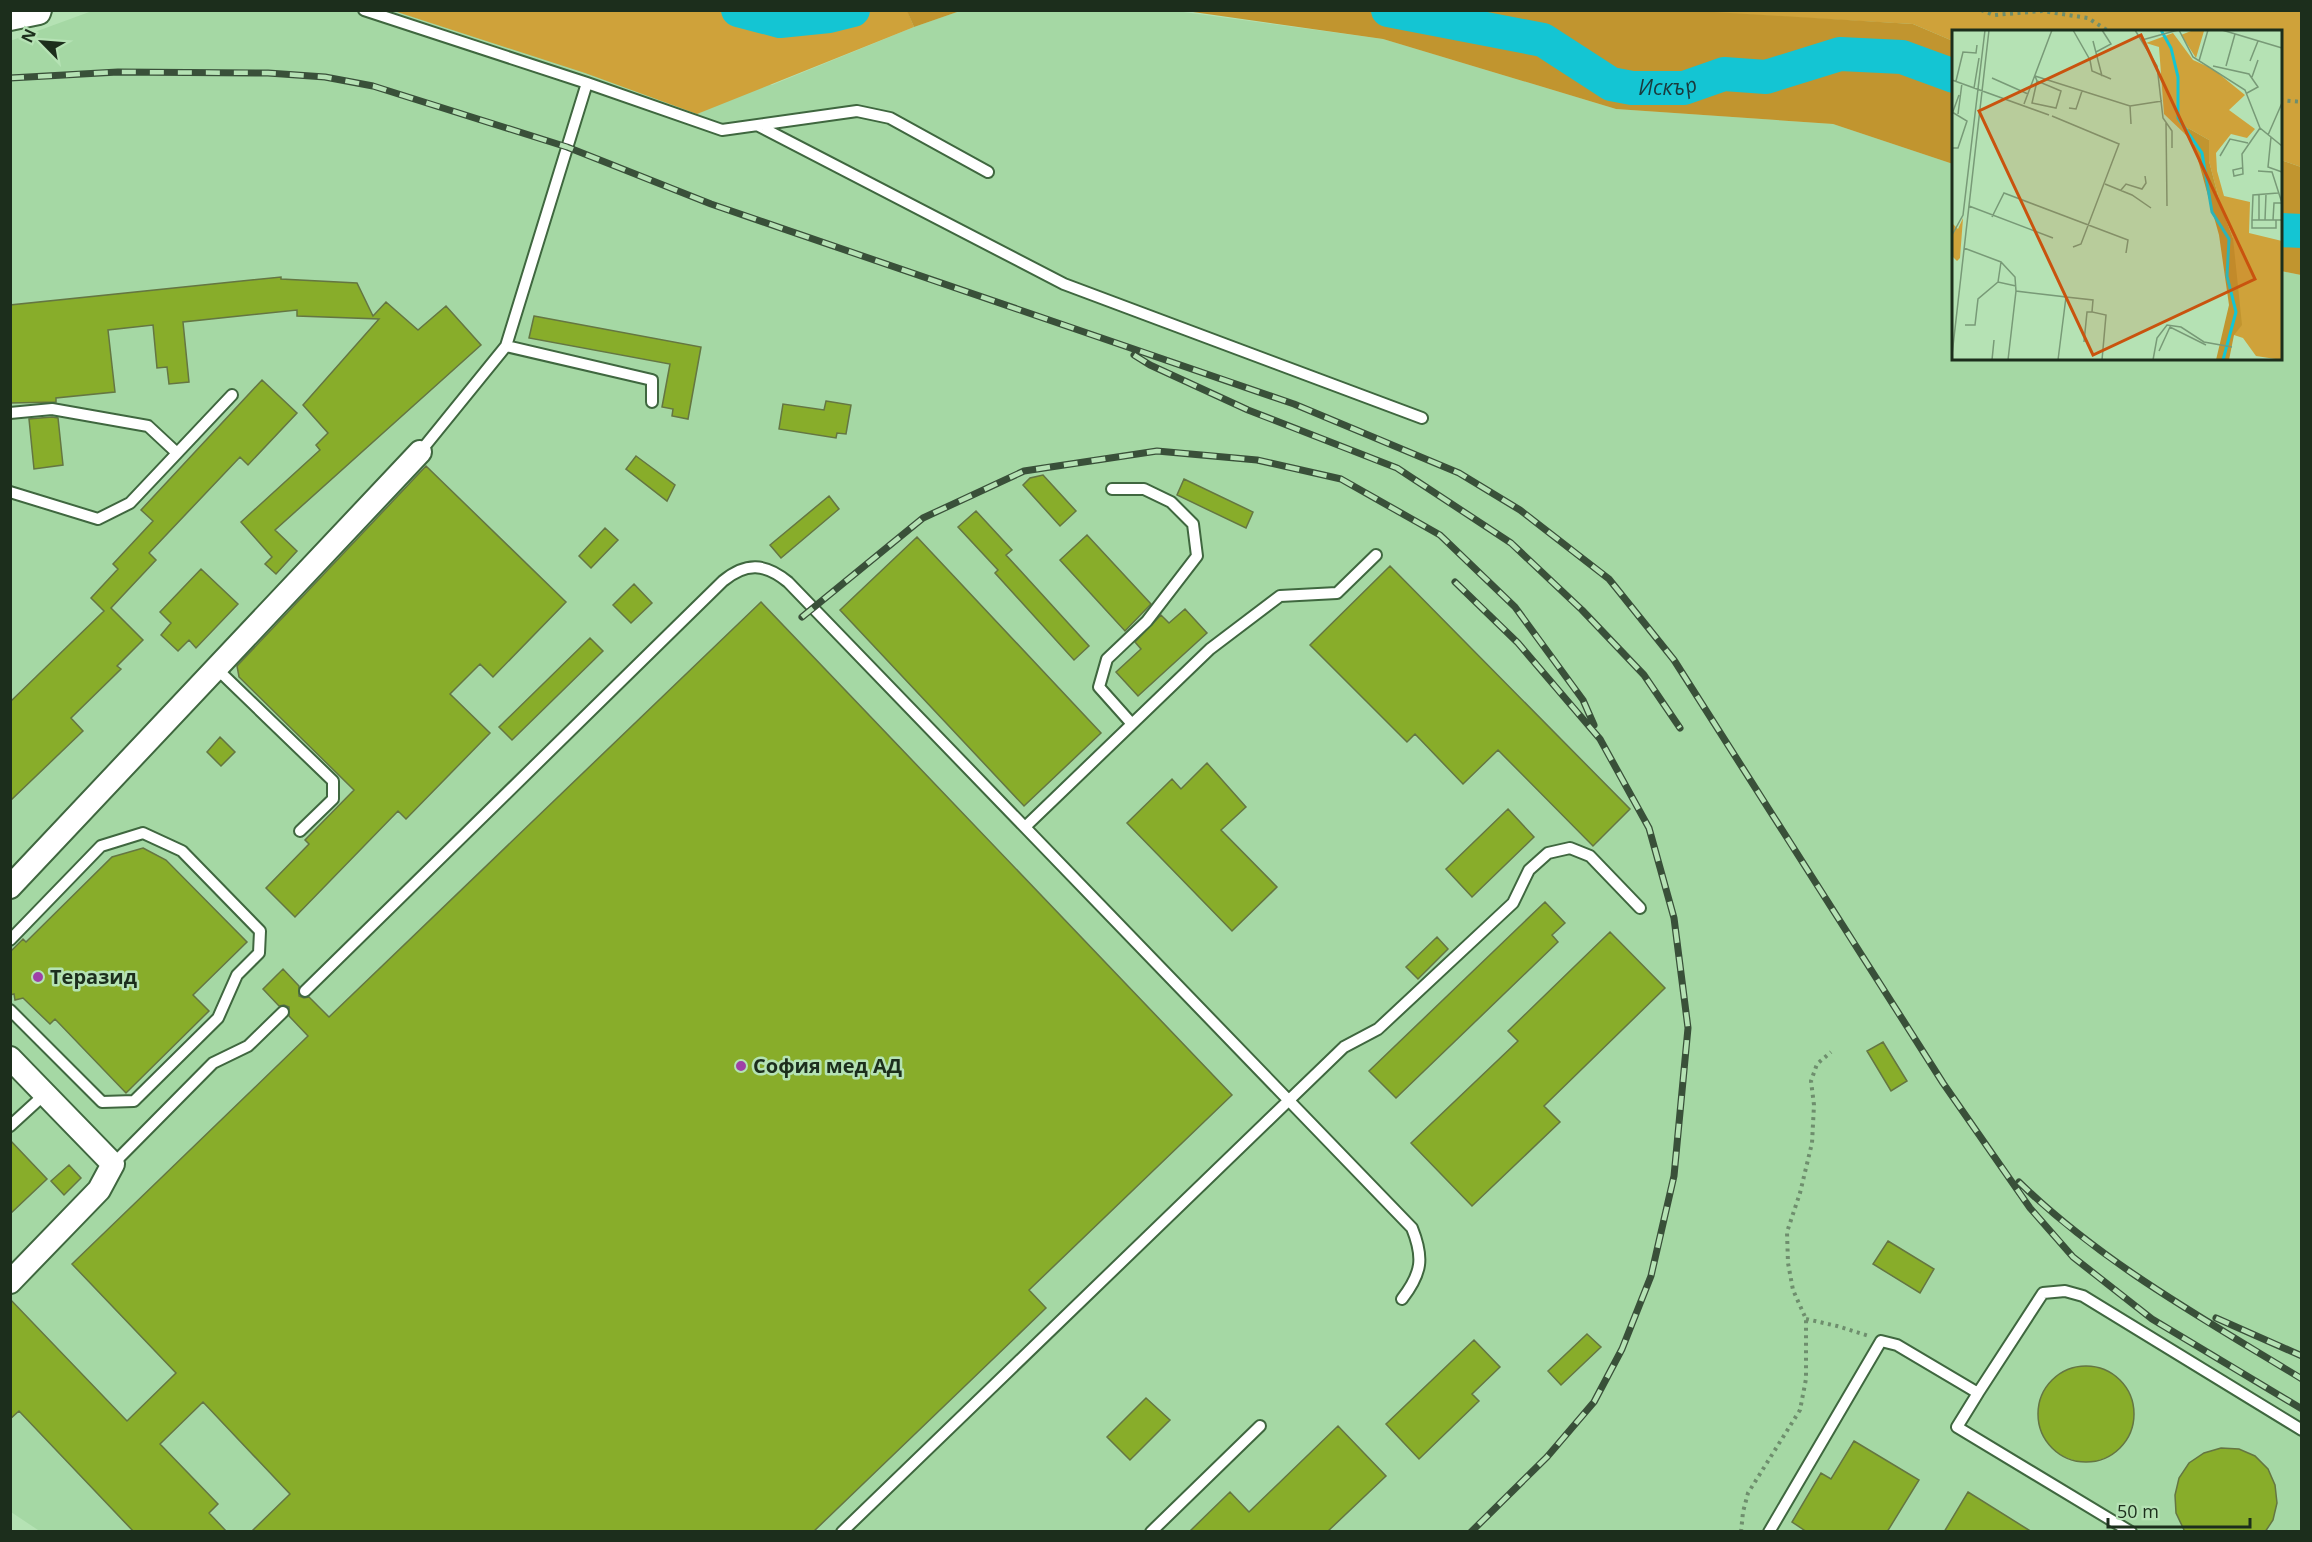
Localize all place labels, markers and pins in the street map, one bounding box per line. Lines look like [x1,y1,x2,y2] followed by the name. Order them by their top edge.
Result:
[50,963,137,990] place label: Теразид
[31,970,45,984] marker: Теразид
[753,1052,902,1079] place label: София мед АД
[734,1059,748,1073] marker: София мед АД

